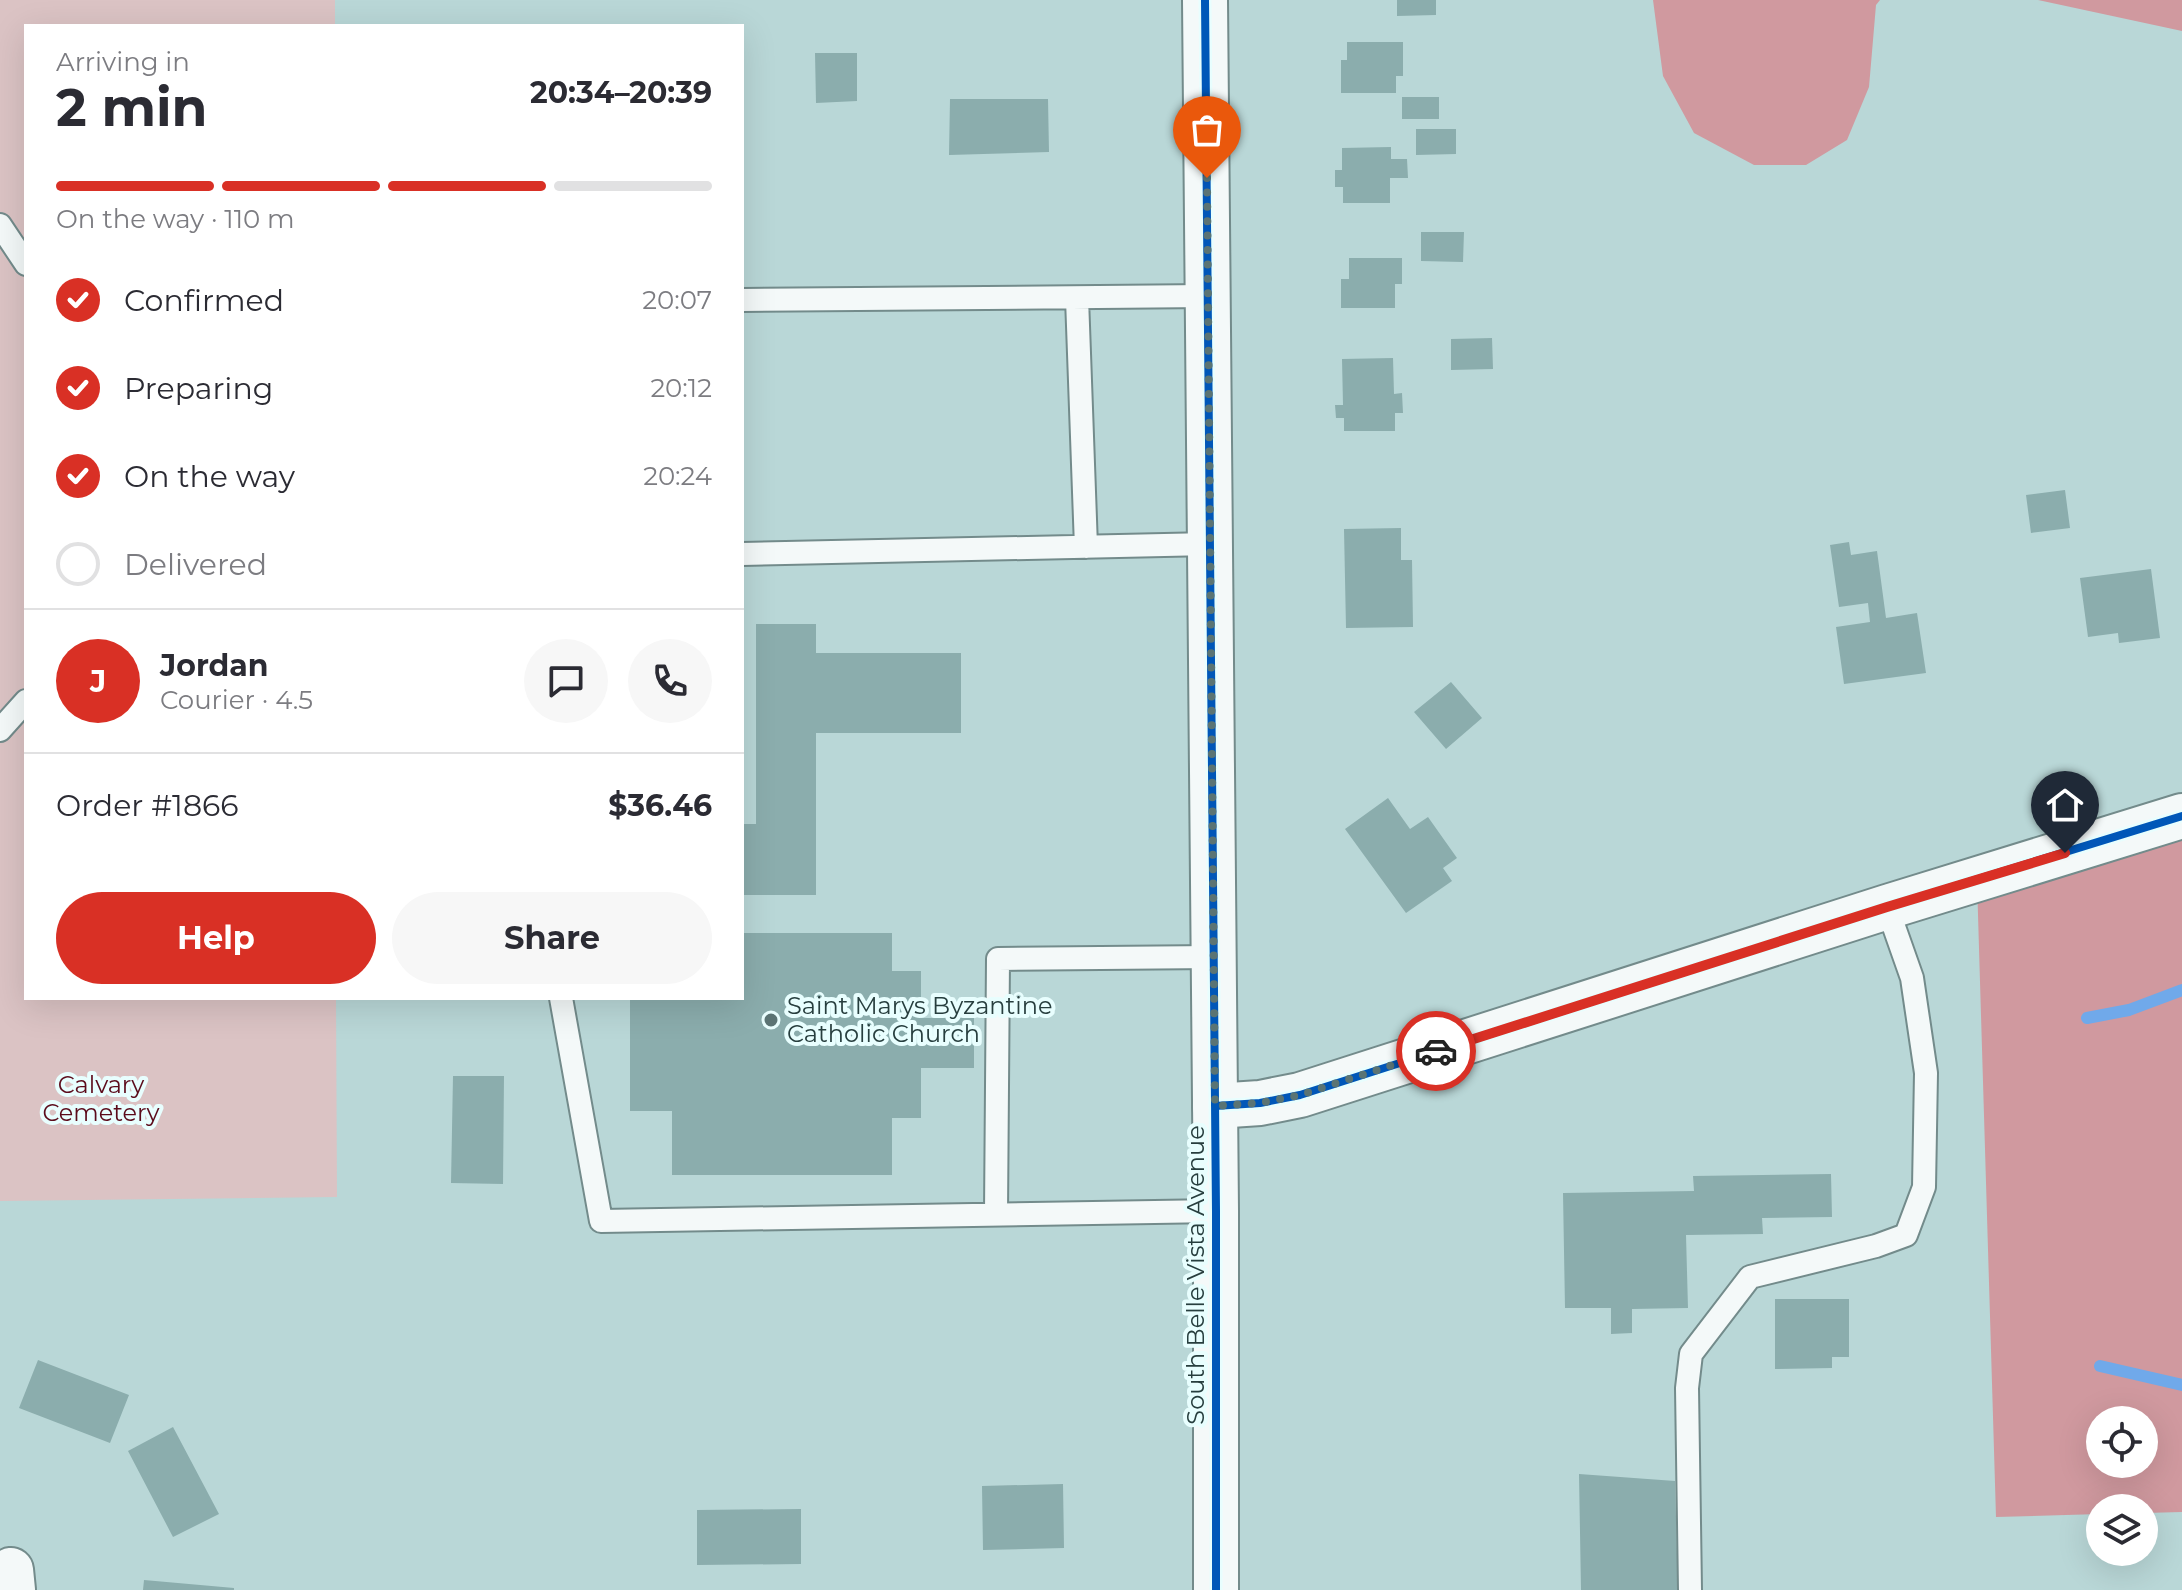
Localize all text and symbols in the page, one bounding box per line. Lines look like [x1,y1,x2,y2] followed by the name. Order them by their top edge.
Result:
[56,46,190,78] text: Arriving in
[530,74,712,111] text: 20:34–20:39
[56,76,208,139] text: 2 min
[1173,96,1241,178] pin
[1185,108,1229,152] icon: bag
[56,203,295,235] text: On the way · 110 m
[56,278,100,322] icon: check
[124,282,284,319] text: Confirmed
[642,284,712,316] text: 20:07
[56,366,100,410] icon: check
[124,370,273,407] text: Preparing
[650,372,712,404] text: 20:12
[56,454,100,498] icon: check
[124,458,295,495] text: On the way
[643,460,712,492] text: 20:24
[124,546,267,583] text: Delivered
[524,639,608,723] button: chat
[628,639,712,723] button: phone
[160,647,269,684] text: Jordan
[90,663,106,700] text: J
[160,684,313,716] text: Courier · 4.5
[2031,771,2099,853] pin
[2043,783,2087,827] icon: home
[56,787,239,824] text: Order #1866
[608,787,712,824] text: $36.46
[56,892,376,984] button: Help
[392,892,712,984] button: Share
[787,991,1052,1048] place label: Saint Marys Byzantine Catholic Church
[762,1011,780,1029] marker: Saint Marys Byzantine Catholic Church
[1396,1011,1476,1091] courier
[1414,1029,1458,1073] icon: car
[42,1070,160,1127] park label: Calvary Cemetery
[1181,1125,1210,1425] street label: South Belle Vista Avenue
[2086,1406,2158,1566] map controls
[2086,1406,2158,1478] button: locate
[2086,1494,2158,1566] button: layers

